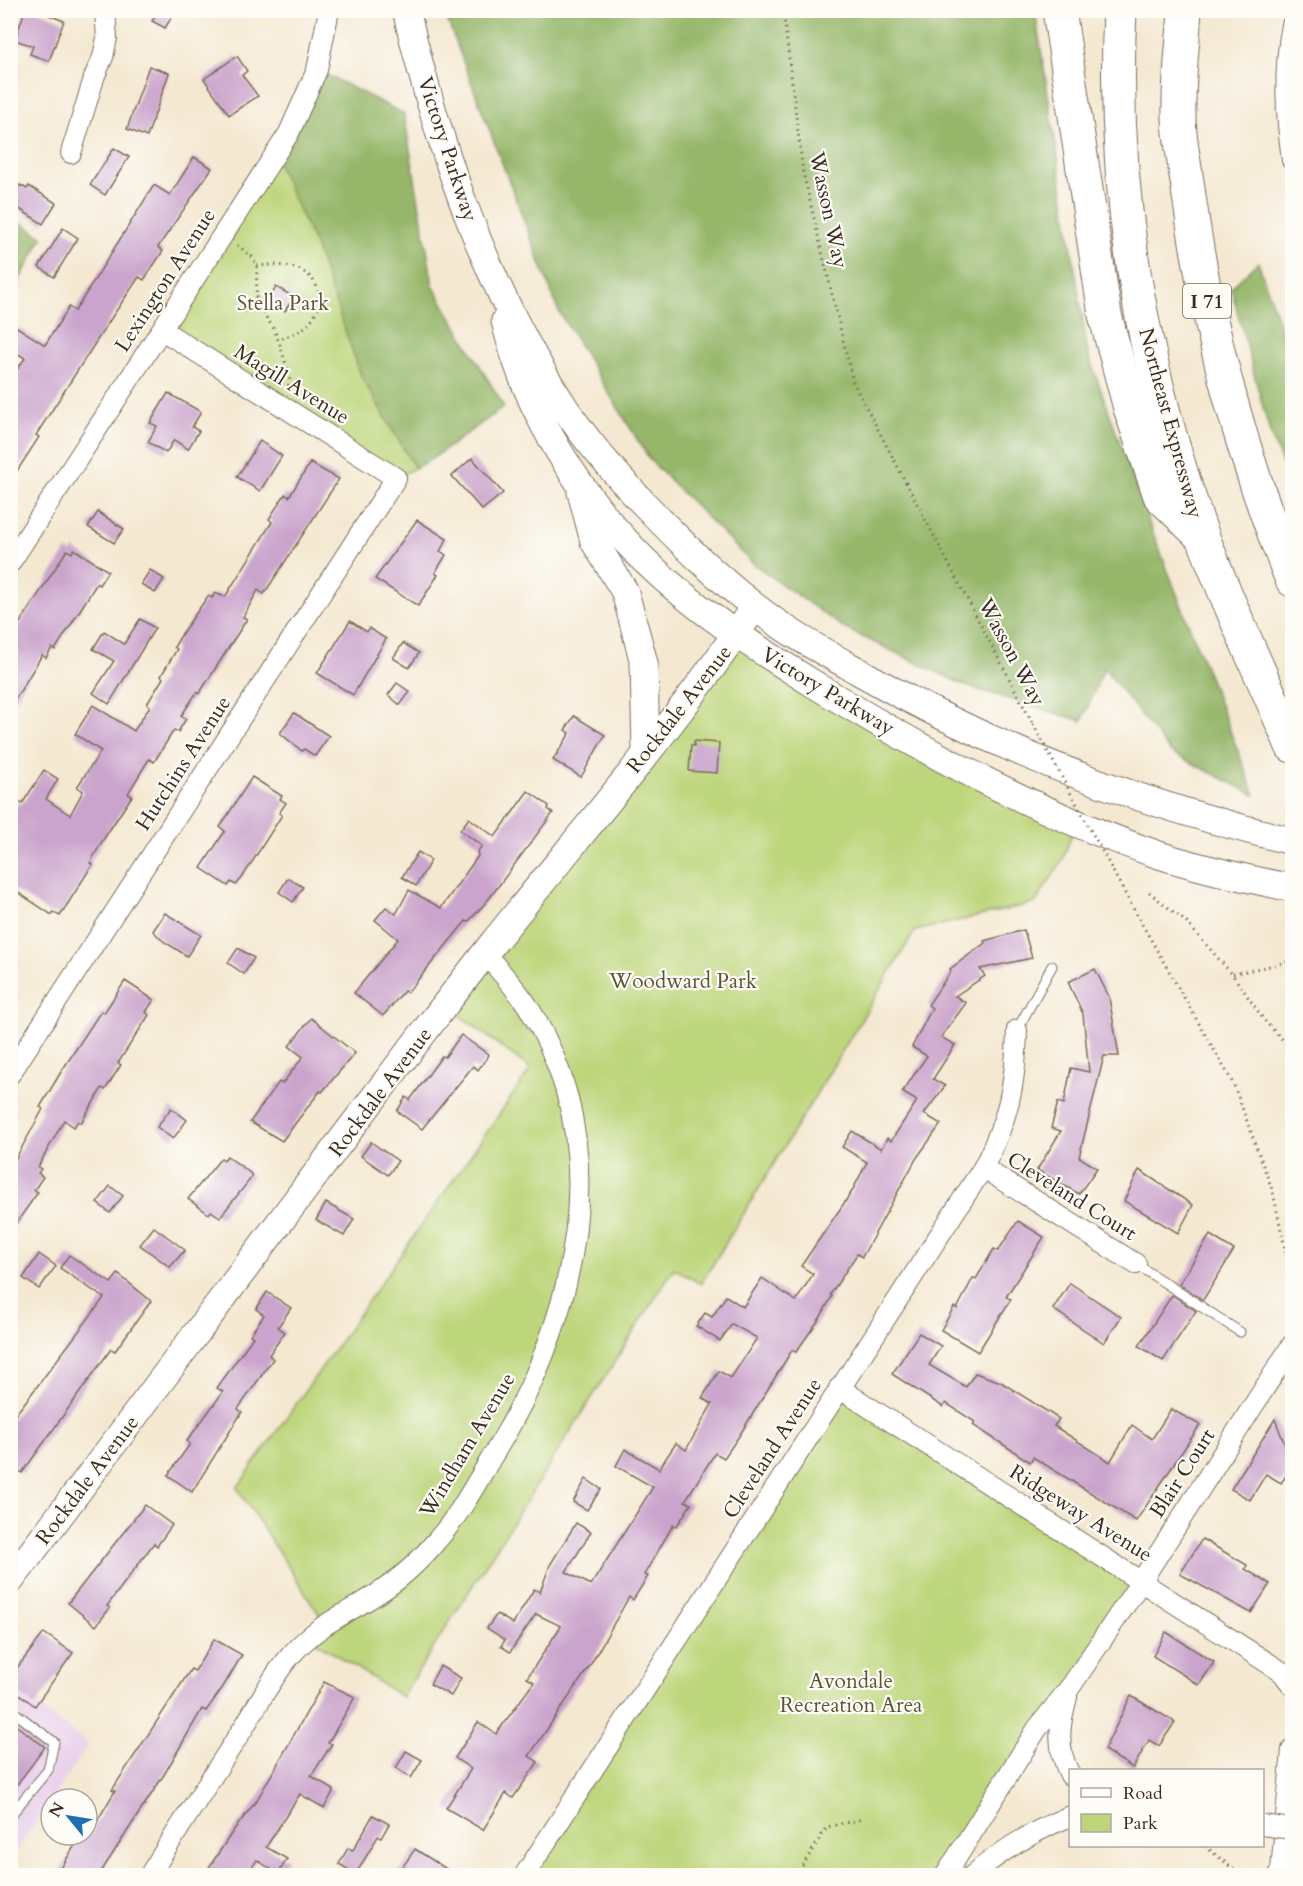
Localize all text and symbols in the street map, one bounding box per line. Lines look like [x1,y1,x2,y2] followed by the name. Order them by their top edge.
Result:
[410,73,485,225] street label: Victory Parkway
[802,148,855,271] street label: Wasson Way
[108,203,223,358] street label: Lexington Avenue
[1183,284,1231,318] road number: I 71
[237,289,330,318] park label: Stella Park
[1131,325,1210,521] street label: Northeast Expressway
[229,337,355,431] street label: Magill Avenue
[970,592,1052,711] street label: Wasson Way
[620,639,739,780] street label: Rockdale Avenue
[756,640,900,743] street label: Victory Parkway
[129,690,238,836] street label: Hutchins Avenue
[608,967,758,996] park label: Woodward Park
[322,1021,439,1163] street label: Rockdale Avenue
[1002,1145,1142,1248] street label: Cleveland Court
[412,1367,522,1524] street label: Windham Avenue
[716,1372,829,1524] street label: Cleveland Avenue
[29,1409,146,1551] street label: Rockdale Avenue
[1143,1423,1222,1524] street label: Blair Court
[1004,1458,1158,1569] street label: Ridgeway Avenue
[780,1667,922,1720] park label: Avondale Recreation Area
[1069,1769,1264,1847] legend
[1123,1781,1163,1806] text: Road
[39,1787,99,1847] north arrow
[44,1798,70,1822] text: N
[1123,1811,1158,1836] text: Park

